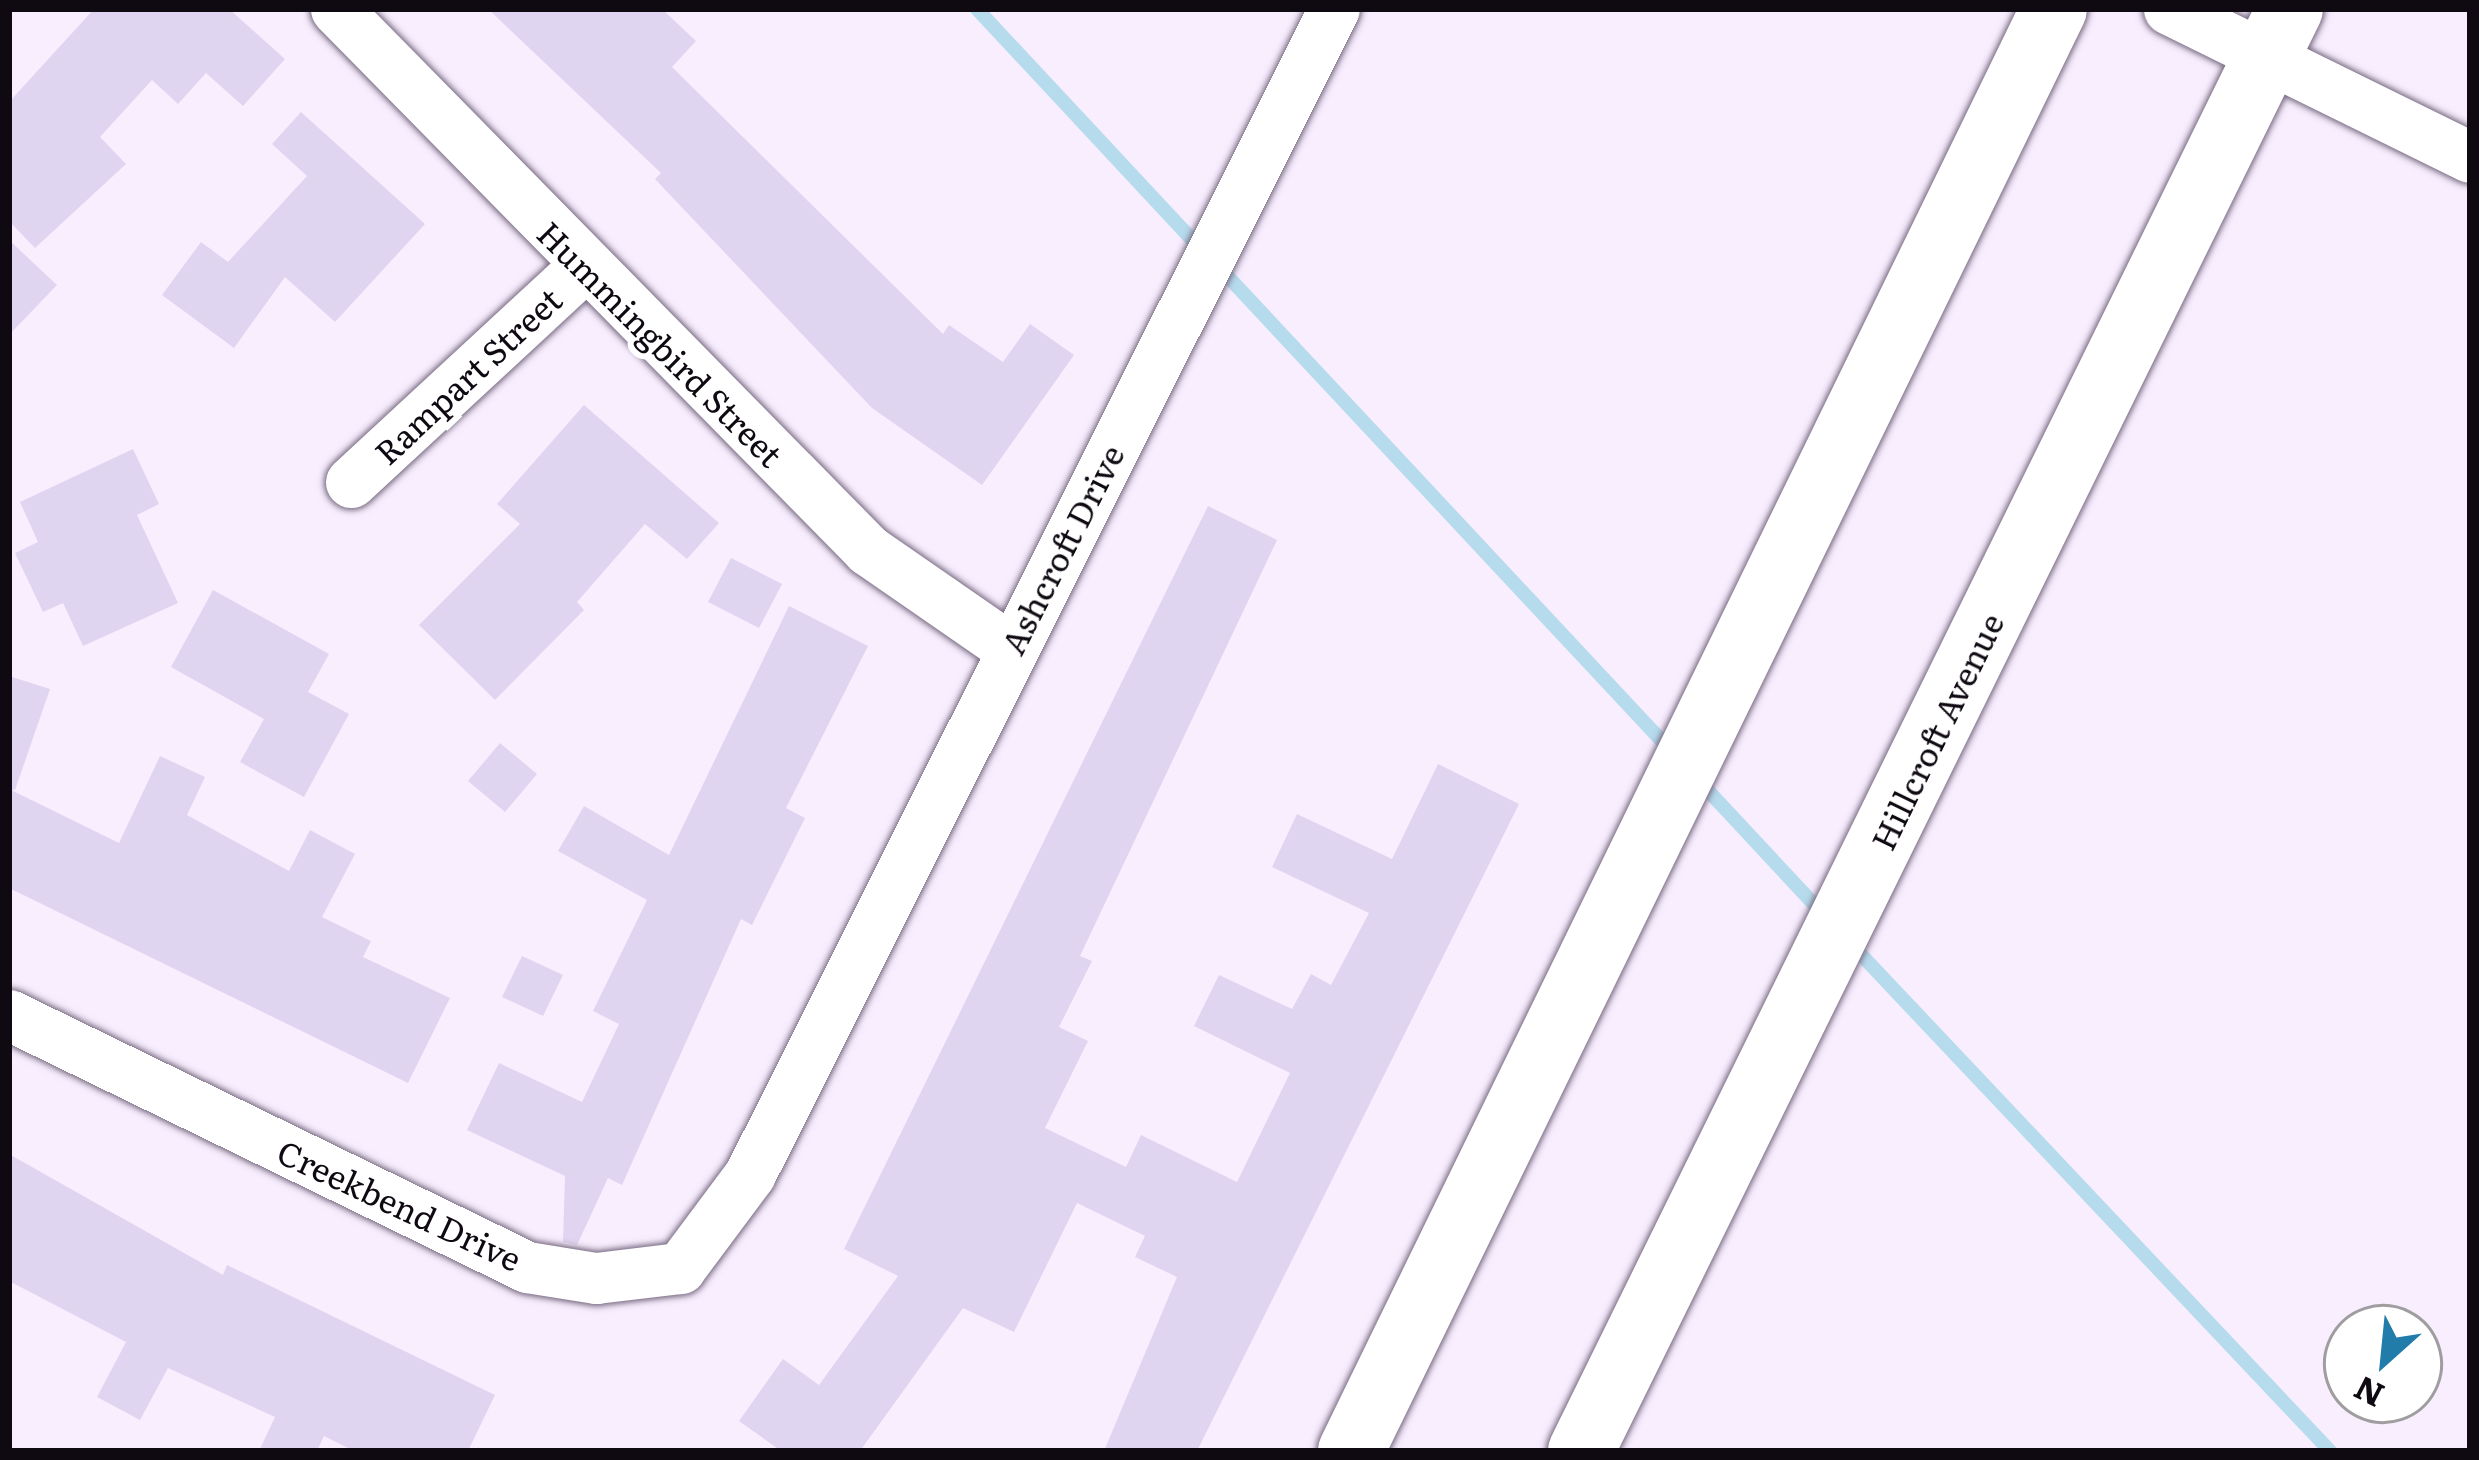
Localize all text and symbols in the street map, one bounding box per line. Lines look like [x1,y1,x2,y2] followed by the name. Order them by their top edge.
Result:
[530,212,792,474] street label: Hummingbird Street
[366,279,568,471] street label: Rampart Street
[991,438,1131,660] street label: Ashcroft Drive
[1862,606,2010,856] street label: Hillcroft Avenue
[272,1130,528,1278] street label: Creekbend Drive
[2323,1304,2443,1424] north arrow
[2344,1366,2391,1422] text: N

